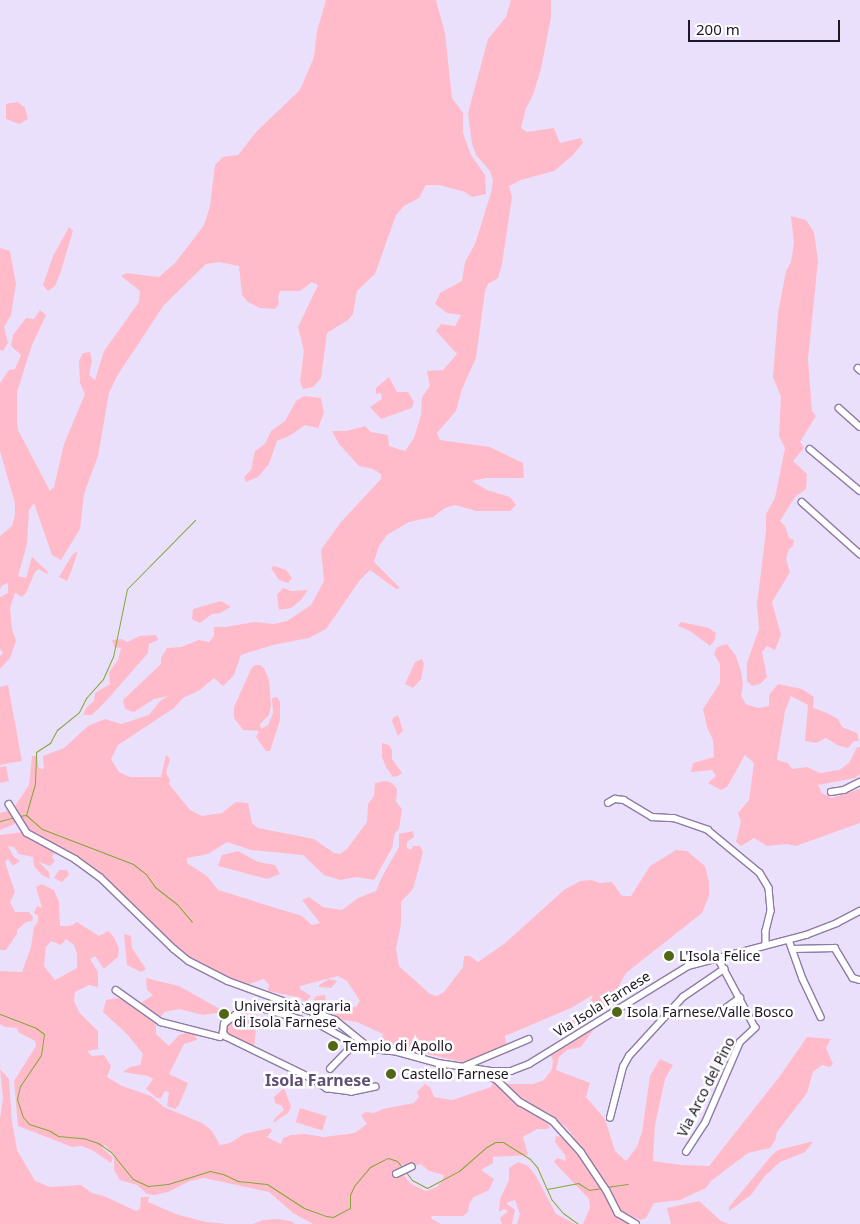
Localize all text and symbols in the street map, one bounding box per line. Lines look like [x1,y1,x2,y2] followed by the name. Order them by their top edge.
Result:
[690,10,842,42] scale bar
[696,19,740,39] text: 200 m
[679,948,760,964] place label: L'Isola Felice
[663,950,675,962] marker: L'Isola Felice
[551,968,653,1040] street label: Via Isola Farnese
[234,998,351,1030] place label: Università agraria di Isola Farnese
[627,1004,793,1020] place label: Isola Farnese/Valle Bosco
[611,1006,623,1018] marker: Isola Farnese/Valle Bosco
[218,1008,230,1020] marker: Università agraria di Isola Farnese
[674,1034,738,1140] street label: Via Arco del Pino
[343,1038,453,1054] place label: Tempio di Apollo
[327,1040,339,1052] marker: Tempio di Apollo
[401,1066,509,1082] place label: Castello Farnese
[385,1068,397,1080] marker: Castello Farnese
[265,1070,371,1090] district label: Isola Farnese

